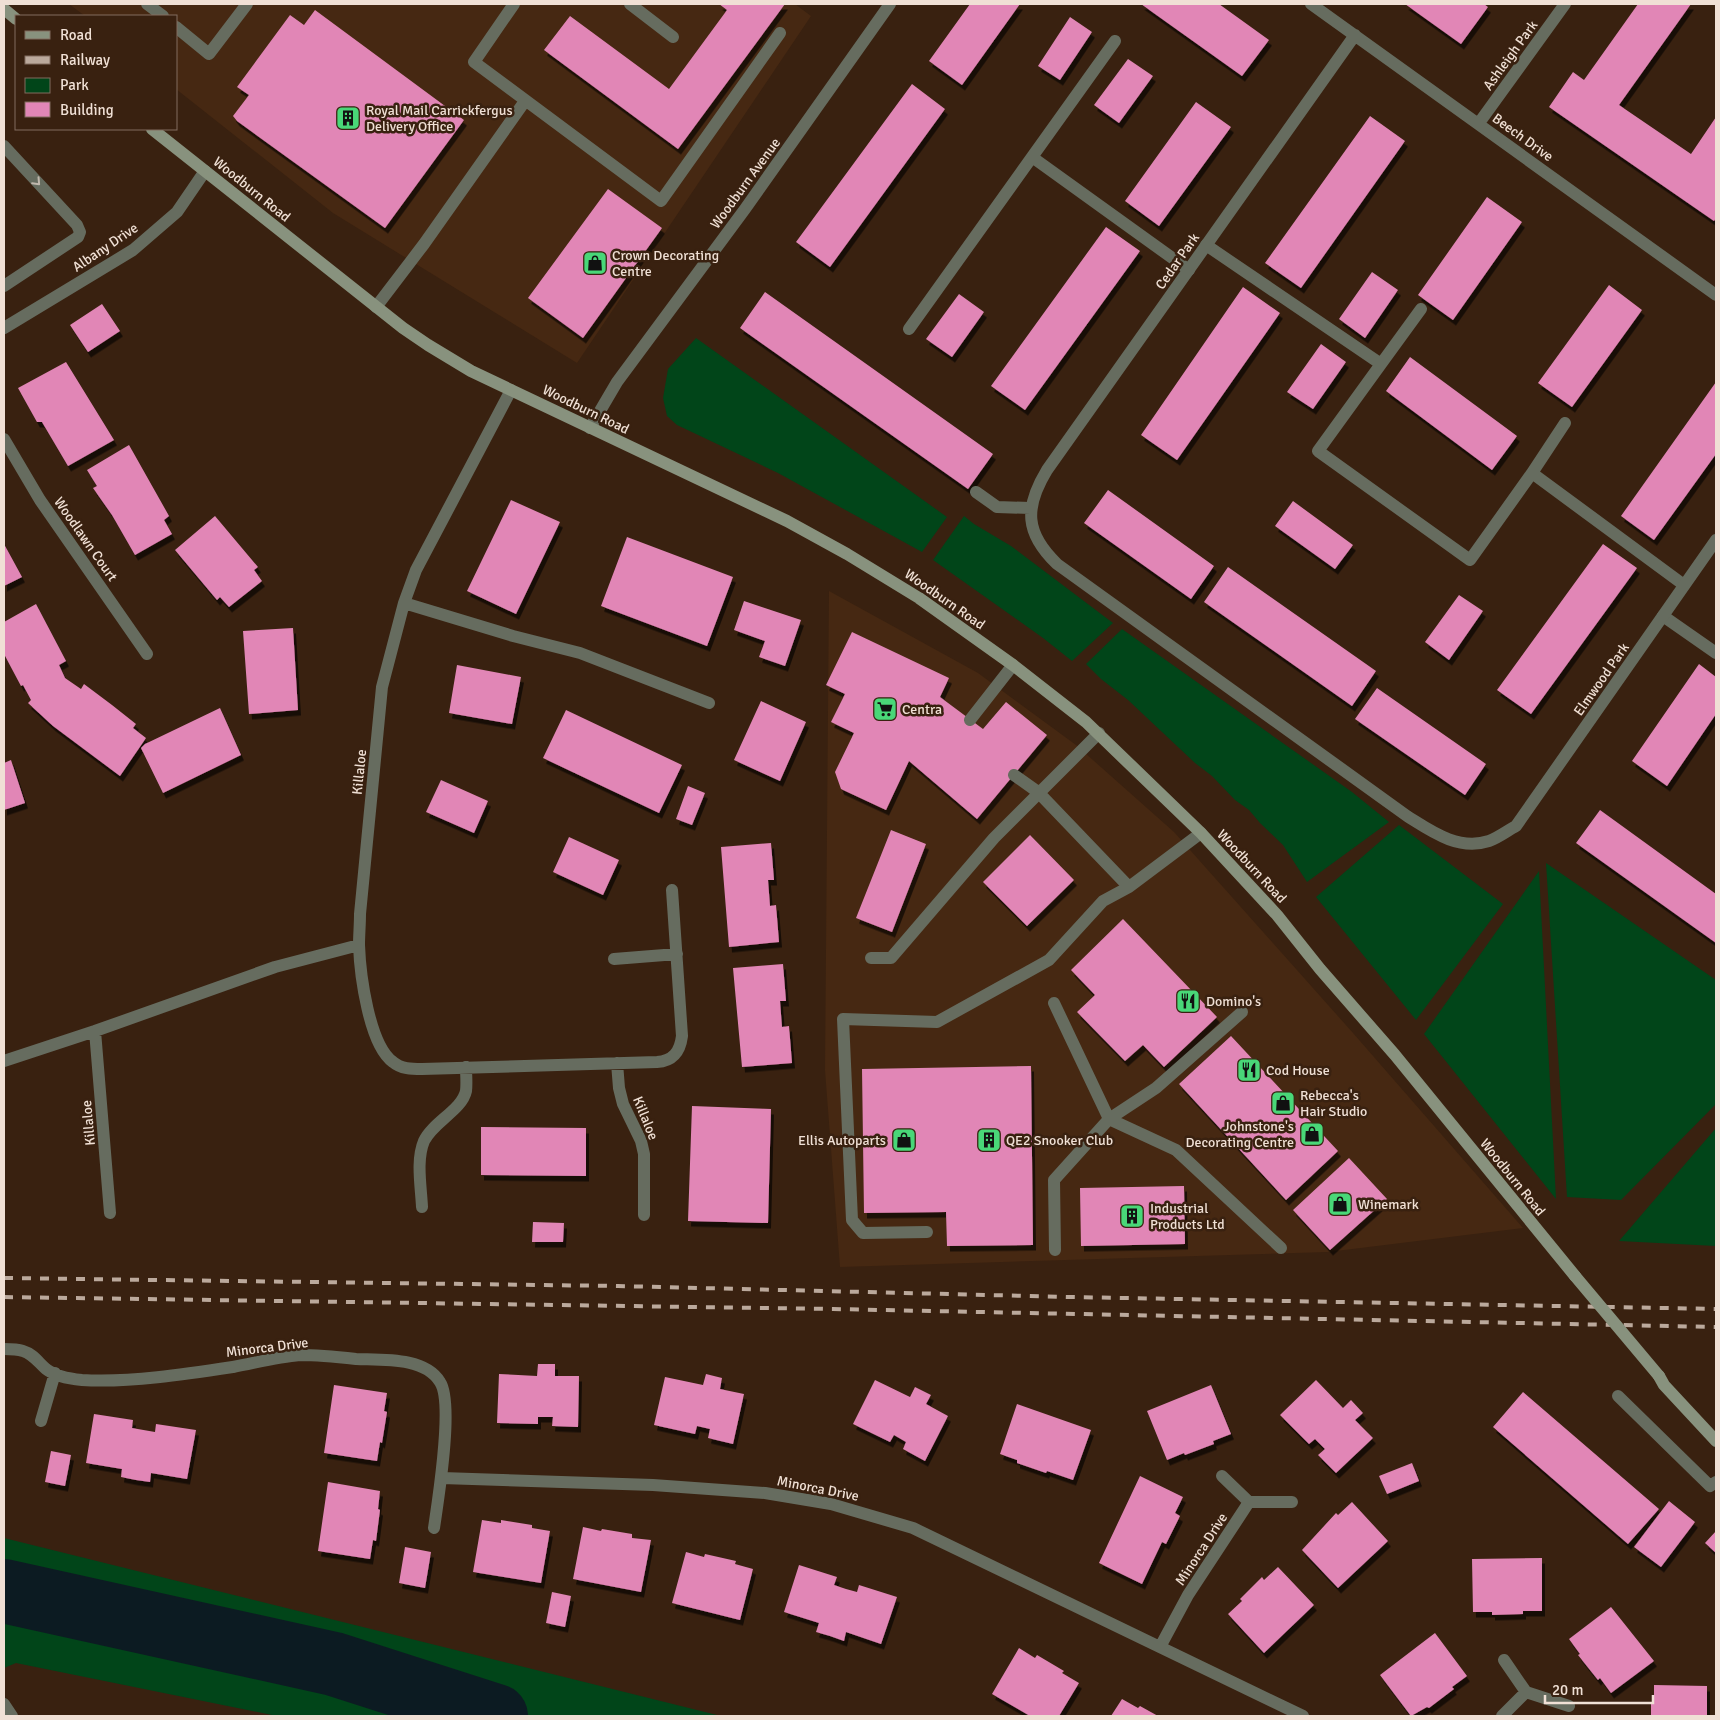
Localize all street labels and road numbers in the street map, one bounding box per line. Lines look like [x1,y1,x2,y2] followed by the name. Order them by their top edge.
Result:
[1479,17,1541,93] street label: Ashleigh Park
[1489,110,1556,165] street label: Beech Drive
[707,135,784,232] street label: Woodburn Avenue
[210,153,294,226] street label: Woodburn Road
[69,219,141,276] street label: Albany Drive
[1152,230,1203,293] street label: Cedar Park
[540,381,632,438] street label: Woodburn Road
[50,494,121,585] street label: Woodlawn Court
[901,565,988,633] street label: Woodburn Road
[1570,640,1633,719] street label: Elmwood Park
[349,748,370,796] street label: Killaloe
[1213,826,1290,907] street label: Woodburn Road
[629,1094,662,1143] street label: Killaloe
[78,1100,99,1146] street label: Killaloe
[1476,1135,1549,1219] street label: Woodburn Road
[225,1334,309,1361] street label: Minorca Drive
[776,1472,860,1505] street label: Minorca Drive
[1172,1510,1231,1589] street label: Minorca Drive

